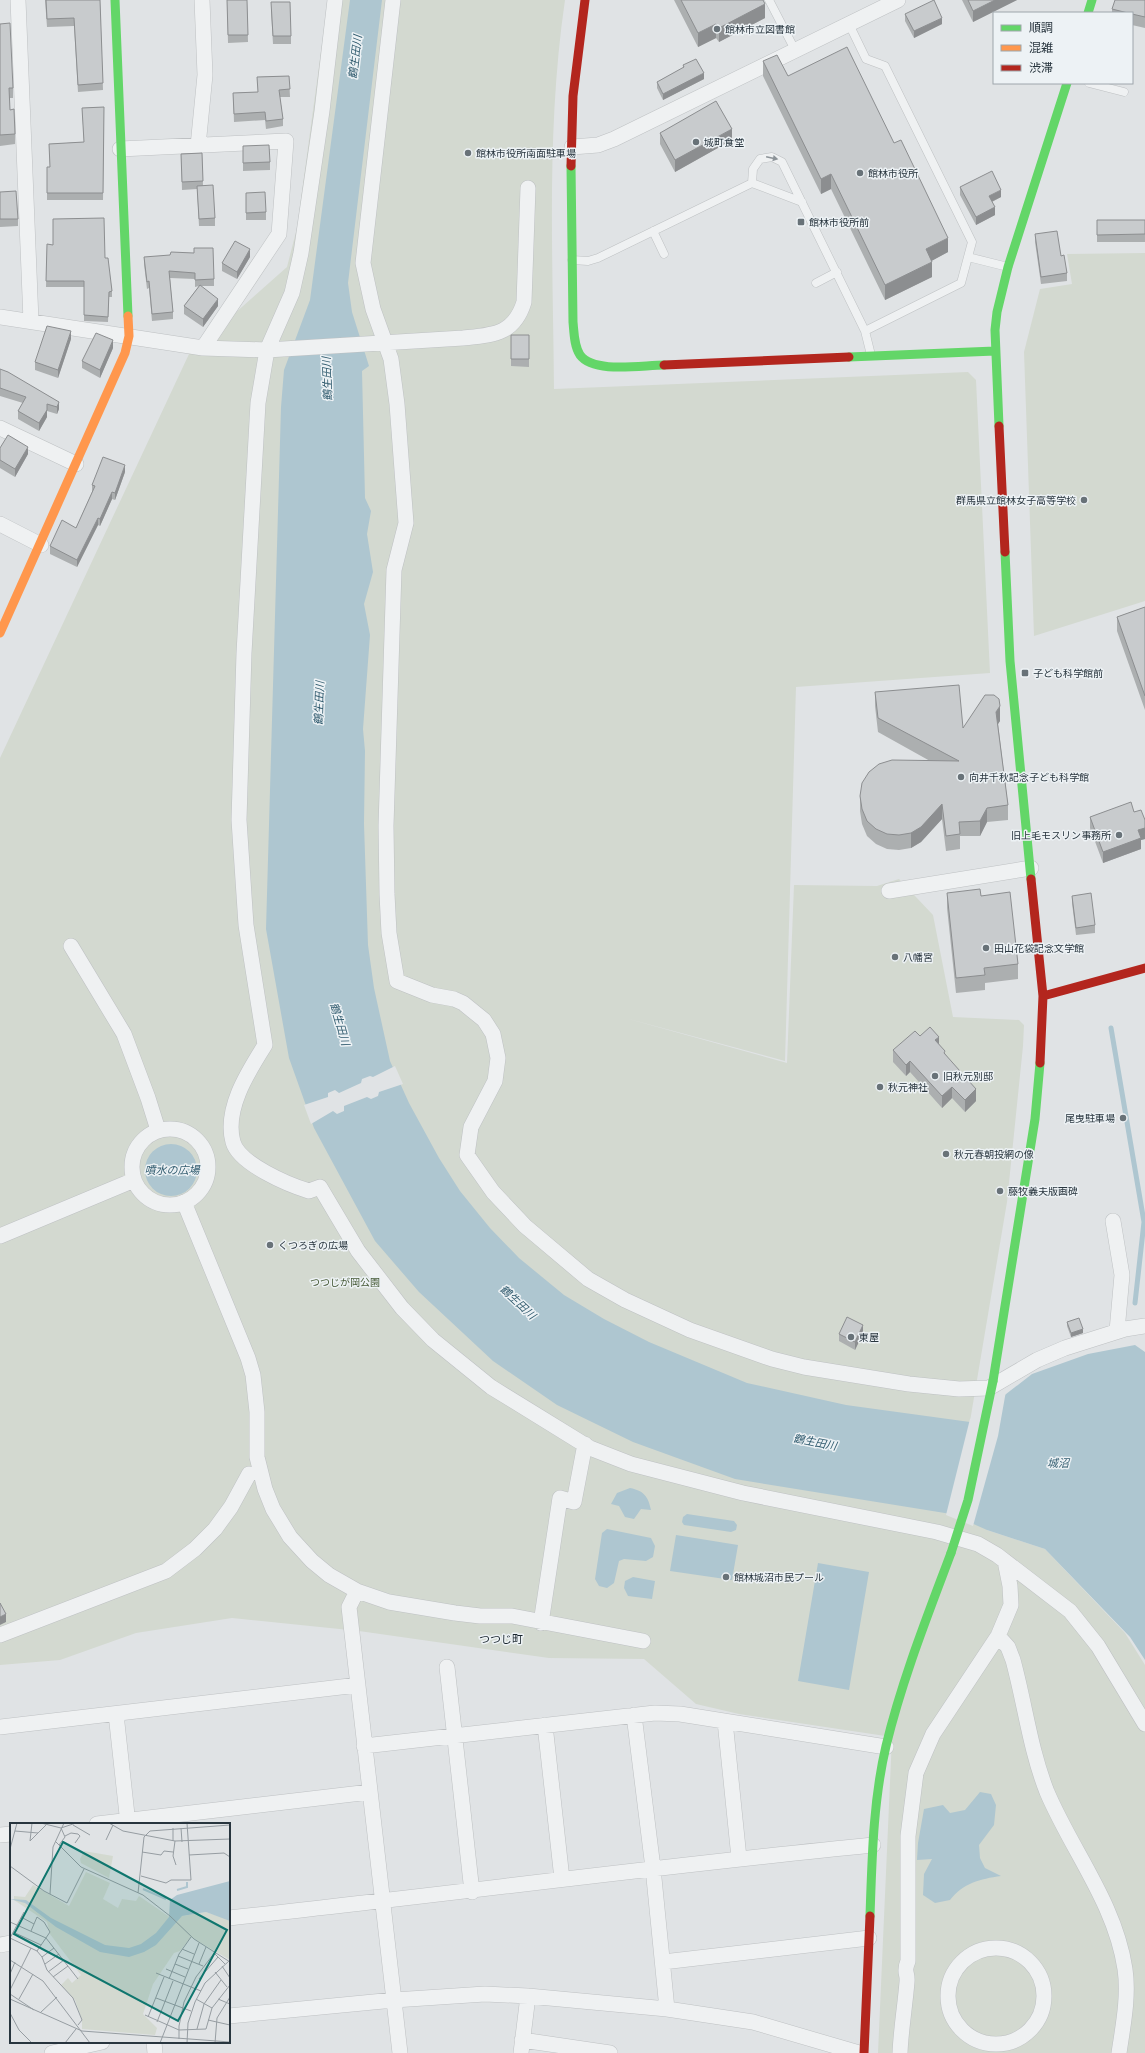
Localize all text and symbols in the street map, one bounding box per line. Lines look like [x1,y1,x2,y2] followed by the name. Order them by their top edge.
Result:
[993,12,1133,84] legend
[1029,20,1053,35] text: 順調
[725,23,795,35] place label: 館林市立図書館
[712,24,722,34] marker: 館林市立図書館
[345,33,365,80] water label: 鶴生田川
[1029,40,1053,55] text: 混雑
[1029,60,1053,75] text: 渋滞
[704,136,744,148] place label: 城町食堂
[691,137,701,147] marker: 城町食堂
[476,147,576,159] place label: 館林市役所南面駐車場
[463,148,473,158] marker: 館林市役所南面駐車場
[766,156,778,162] one-way arrow
[868,167,918,179] place label: 館林市役所
[855,168,865,178] marker: 館林市役所
[809,216,869,228] place label: 館林市役所前
[796,217,806,227] marker: 館林市役所前
[319,356,335,401] water label: 鶴生田川
[956,494,1076,506] place label: 群馬県立館林女子高等学校
[1079,495,1089,505] marker: 群馬県立館林女子高等学校
[1033,667,1103,679] place label: 子ども科学館前
[1020,668,1030,678] marker: 子ども科学館前
[311,680,327,725] water label: 鶴生田川
[969,771,1089,783] place label: 向井千秋記念子ども科学館
[956,772,966,782] marker: 向井千秋記念子ども科学館
[1011,829,1111,841] place label: 旧上毛モスリン事務所
[1114,830,1124,840] marker: 旧上毛モスリン事務所
[994,942,1084,954] place label: 田山花袋記念文学館
[981,943,991,953] marker: 田山花袋記念文学館
[903,951,933,963] place label: 八幡宮
[890,952,900,962] marker: 八幡宮
[327,1001,353,1048] water label: 鶴生田川
[943,1070,993,1082] place label: 旧秋元別邸
[930,1071,940,1081] marker: 旧秋元別邸
[888,1081,928,1093] place label: 秋元神社
[875,1082,885,1092] marker: 秋元神社
[1065,1112,1115,1124] place label: 尾曳駐車場
[1118,1113,1128,1123] marker: 尾曳駐車場
[954,1148,1034,1160] place label: 秋元春朝投網の像
[941,1149,951,1159] marker: 秋元春朝投網の像
[145,1163,201,1177] water label: 噴水の広場
[1008,1185,1078,1197] place label: 藤牧義夫版画碑
[995,1186,1005,1196] marker: 藤牧義夫版画碑
[278,1239,348,1251] place label: くつろぎの広場
[265,1240,275,1250] marker: くつろぎの広場
[310,1276,380,1288] park label: つつじが岡公園
[497,1282,540,1323] water label: 鶴生田川
[859,1331,879,1343] place label: 東屋
[846,1332,856,1342] marker: 東屋
[792,1431,839,1453] water label: 鶴生田川
[1047,1456,1071,1470] water label: 城沼
[734,1571,824,1583] place label: 館林城沼市民プール
[721,1572,731,1582] marker: 館林城沼市民プール
[479,1632,523,1646] district label: つつじ町
[10,1823,230,2043] inset map

